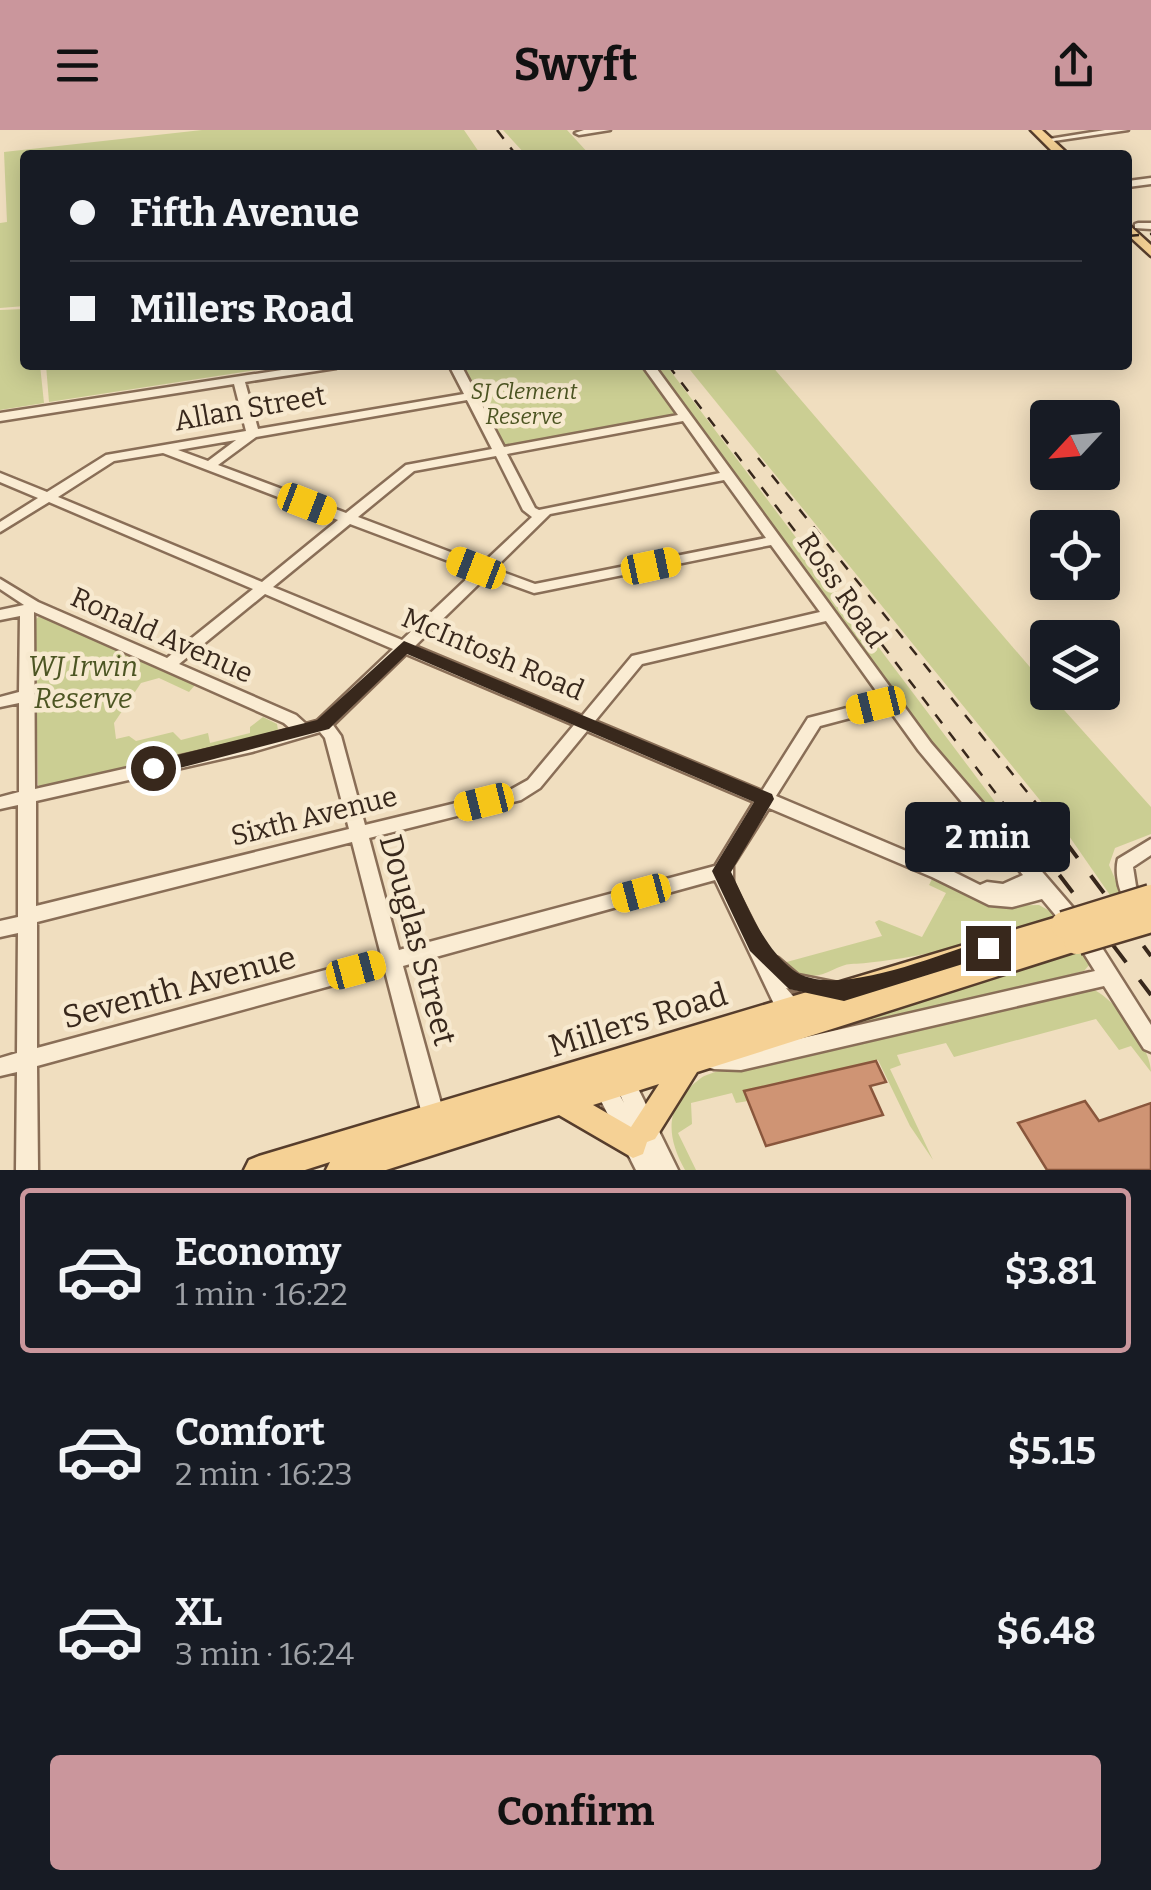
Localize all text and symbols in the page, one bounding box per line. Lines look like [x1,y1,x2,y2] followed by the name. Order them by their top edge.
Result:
[50,38,105,93] icon: menu
[513,38,638,92] text: Swyft
[1046,38,1101,93] icon: share
[130,190,359,236] text: Fifth Avenue
[130,286,354,332] text: Millers Road
[172,378,328,438] street label: Allan Street
[471,378,577,430] park label: SJ Clement Reserve
[1030,400,1120,490] north arrow
[1030,400,1120,710] map controls
[274,479,340,529] car
[1030,510,1120,600] button: locate
[791,526,893,654] street label: Ross Road
[443,543,509,593] car
[619,545,683,587] car
[66,580,258,690] street label: Ronald Avenue
[397,601,589,707] street label: McIntosh Road
[1030,620,1120,710] button: layers
[28,650,138,715] park label: WJ Irwin Reserve
[843,683,909,727] car
[131,746,176,791] route start
[228,779,400,853] street label: Sixth Avenue
[451,780,517,824] car
[906,803,1070,873] callout: 2 min
[945,818,1030,856] text: 2 min
[372,830,465,1050] street label: Douglas Street
[608,871,674,915] car
[966,926,1011,971] route end
[58,938,300,1036] street label: Seventh Avenue
[323,948,389,992] car
[544,975,732,1065] street label: Millers Road
[55,1226,145,1316] icon: car
[175,1229,341,1275] text: Economy
[1004,1248,1096,1294] text: $3.81
[175,1275,348,1313] text: 1 min · 16:22
[55,1406,145,1496] icon: car
[175,1409,325,1455] text: Comfort
[1007,1428,1096,1474] text: $5.15
[175,1455,353,1493] text: 2 min · 16:23
[55,1586,145,1676] icon: car
[175,1589,222,1635] text: XL
[996,1608,1096,1654] text: $6.48
[175,1635,354,1673] text: 3 min · 16:24
[50,1755,1101,1870] button: Confirm

